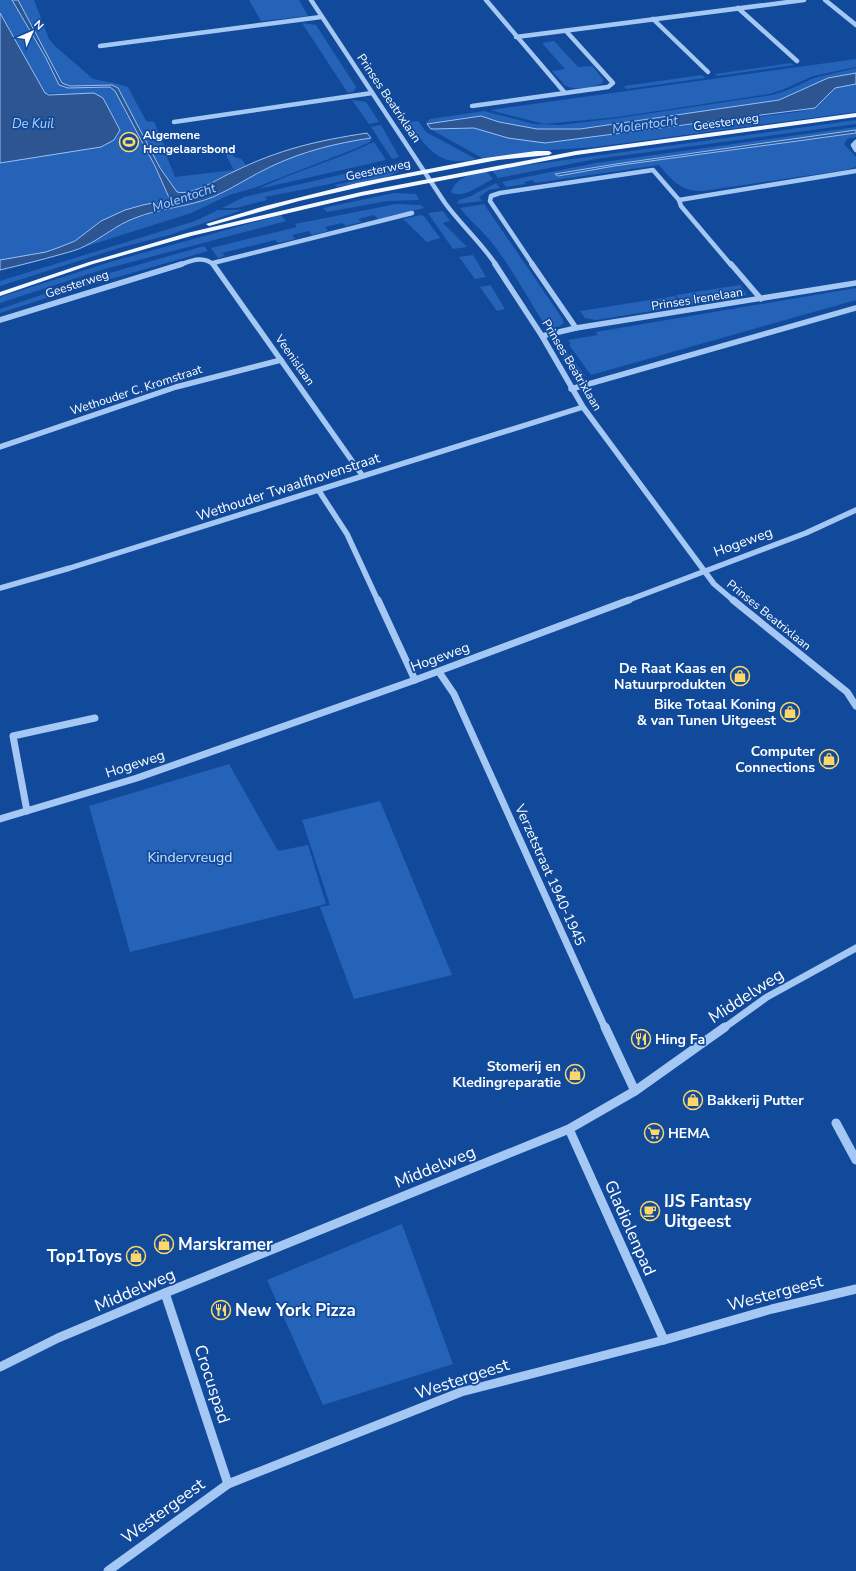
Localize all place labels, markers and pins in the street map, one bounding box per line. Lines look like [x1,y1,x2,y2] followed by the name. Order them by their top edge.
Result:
[143,127,235,157] place label: Algemene Hengelaarsbond
[118,131,140,153] sports icon: Algemene Hengelaarsbond
[614,659,726,694] place label: De Raat Kaas en Natuurprodukten
[729,665,751,687] shop icon: De Raat Kaas en Natuurprodukten
[637,695,777,730] place label: Bike Totaal Koning & van Tunen Uitgeest
[779,701,801,723] shop icon: Bike Totaal Koning & van Tunen Uitgeest
[735,742,816,777] place label: Computer Connections
[818,748,840,770] shop icon: Computer Connections
[630,1028,652,1050] restaurant icon: Hing Fa
[655,1030,705,1049] place label: Hing Fa
[452,1057,561,1092] place label: Stomerij en Kledingreparatie
[564,1063,586,1085] shop icon: Stomerij en Kledingreparatie
[682,1089,704,1111] shop icon: Bakkerij Putter
[707,1091,804,1110] place label: Bakkerij Putter
[643,1122,665,1144] supermarket icon: HEMA
[668,1124,710,1143] place label: HEMA
[664,1190,753,1233] place label: IJS Fantasy Uitgeest
[639,1200,661,1222] cafe icon: IJS Fantasy Uitgeest
[153,1233,175,1255] shop icon: Marskramer
[178,1233,273,1256] place label: Marskramer
[47,1245,122,1268] place label: Top1Toys
[125,1245,147,1267] shop icon: Top1Toys
[210,1299,232,1321] restaurant icon: New York Pizza
[235,1299,356,1322] place label: New York Pizza

